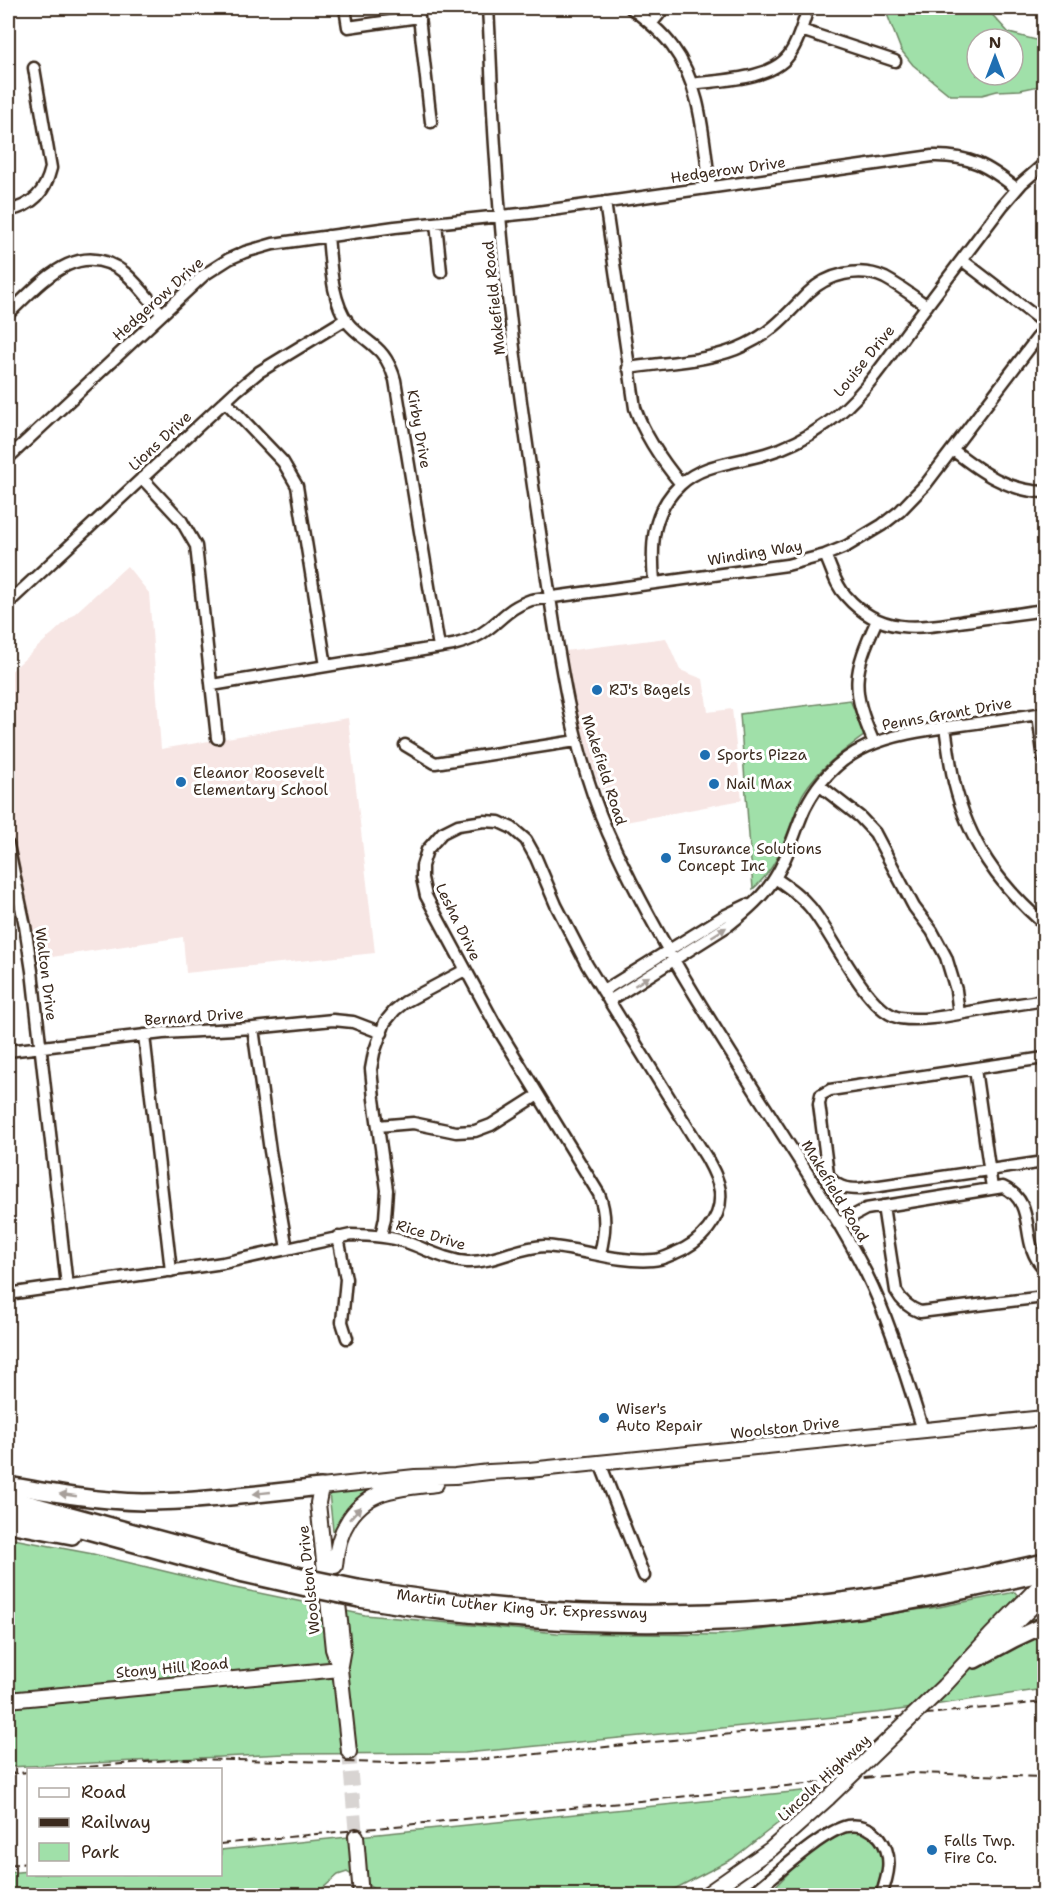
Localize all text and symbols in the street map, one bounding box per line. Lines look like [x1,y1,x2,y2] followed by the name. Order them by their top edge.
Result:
[965,27,1025,87] north arrow
[989,32,1001,53] text: N
[669,152,787,188] street label: Hedgerow Drive
[478,239,510,356] street label: Makefield Road
[108,253,208,345] street label: Hedgerow Drive
[829,321,899,401] street label: Louise Drive
[402,388,436,470] street label: Kirby Drive
[124,407,196,475] street label: Lions Drive
[706,536,804,570] street label: Winding Way
[609,680,691,700] place label: RJ's Bagels
[590,683,604,697] marker: RJ's Bagels
[880,693,1014,735] street label: Penns Grant Drive
[577,712,631,828] street label: Makefield Road
[717,745,808,765] place label: Sports Pizza
[698,748,712,762] marker: Sports Pizza
[193,763,329,800] place label: Eleanor Roosevelt Elementary School
[726,774,792,794] place label: Nail Max
[174,775,188,789] marker: Eleanor Roosevelt Elementary School
[707,777,721,791] marker: Nail Max
[678,839,822,876] place label: Insurance Solutions Concept Inc
[659,851,673,865] marker: Insurance Solutions Concept Inc
[431,880,485,964] street label: Lesha Drive
[30,926,62,1022] street label: Walton Drive
[711,927,727,938] one-way arrow
[634,976,650,987] one-way arrow
[144,1004,244,1030] street label: Bernard Drive
[797,1137,873,1246] street label: Makefield Road
[394,1215,468,1255] street label: Rice Drive
[616,1399,703,1436] place label: Wiser's Auto Repair
[597,1411,611,1425] marker: Wiser's Auto Repair
[729,1412,841,1444] street label: Woolston Drive
[253,1488,272,1497] one-way arrow
[59,1491,78,1500] one-way arrow
[348,1506,361,1521] one-way arrow
[293,1524,325,1636] street label: Woolston Drive
[395,1584,647,1623] street label: Martin Luther King Jr. Expressway
[115,1653,230,1683] street label: Stony Hill Road
[773,1730,875,1826] street label: Lincoln Highway
[27,1768,222,1876] legend
[81,1780,126,1804] text: Road
[81,1810,151,1834] text: Railway
[944,1831,1015,1868] place label: Falls Twp. Fire Co.
[81,1840,120,1864] text: Park
[925,1843,939,1857] marker: Falls Twp. Fire Co.

